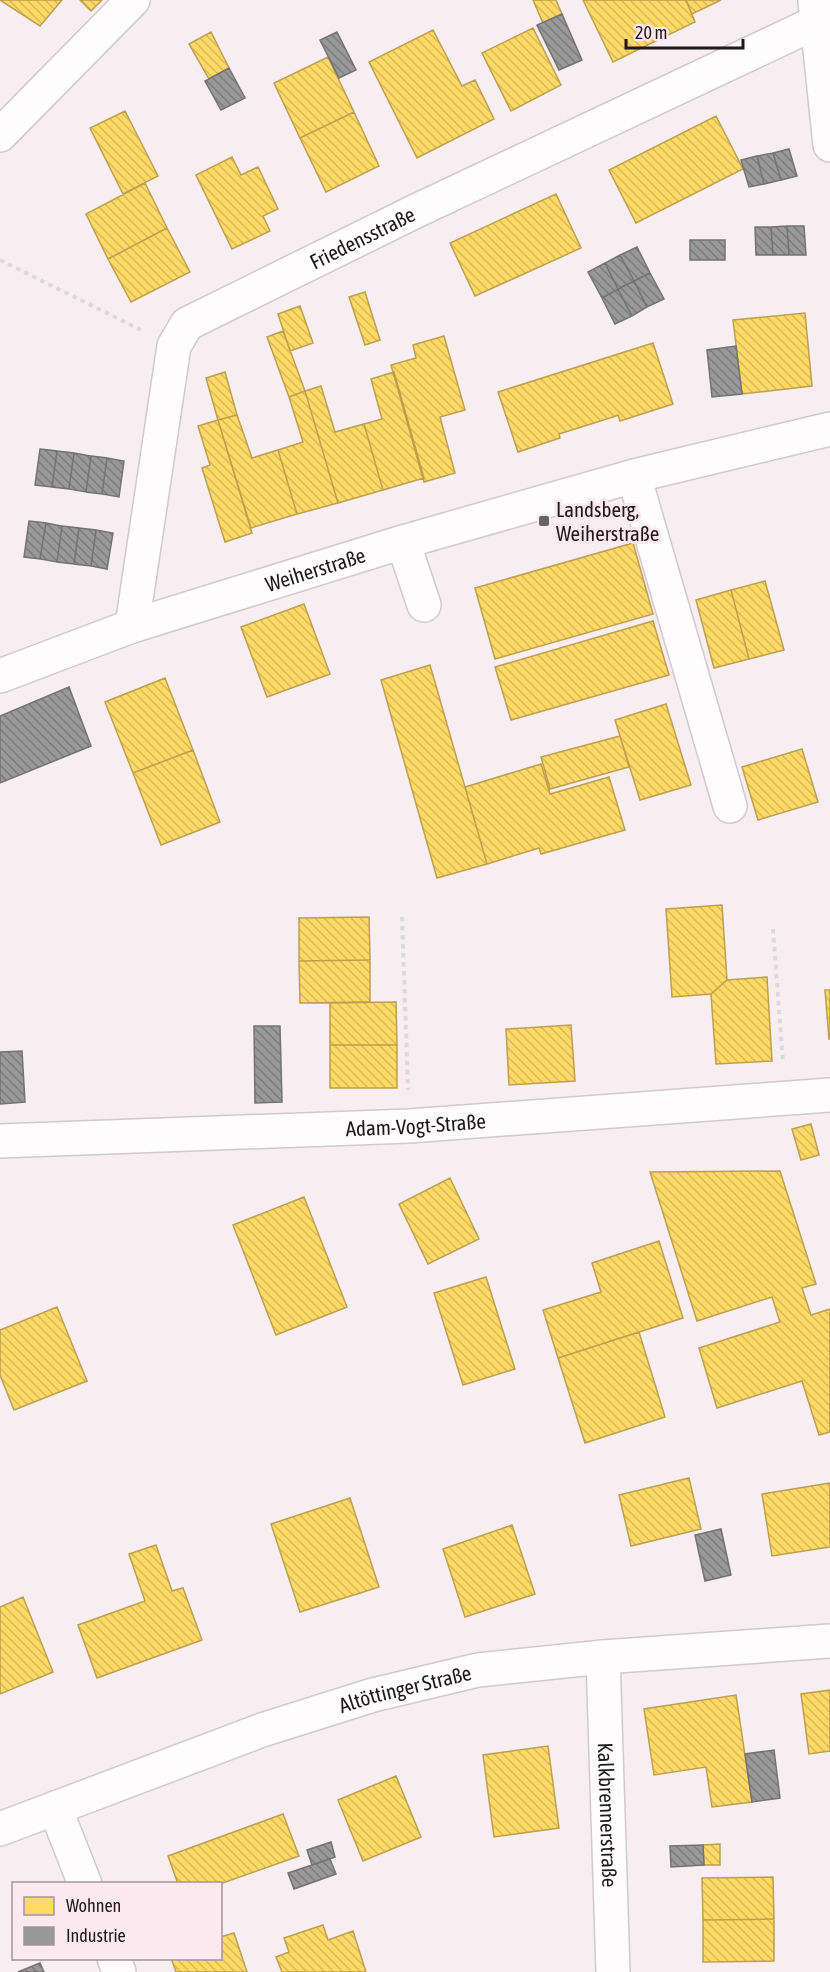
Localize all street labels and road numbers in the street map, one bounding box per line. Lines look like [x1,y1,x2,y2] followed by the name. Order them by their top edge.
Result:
[306,202,419,274] street label: Friedensstraße
[262,542,368,596] street label: Weiherstraße
[345,1108,486,1140] street label: Adam-Vogt-Straße
[336,1660,474,1717] street label: Altöttinger Straße
[594,1742,622,1888] street label: Kalkbrennerstraße

